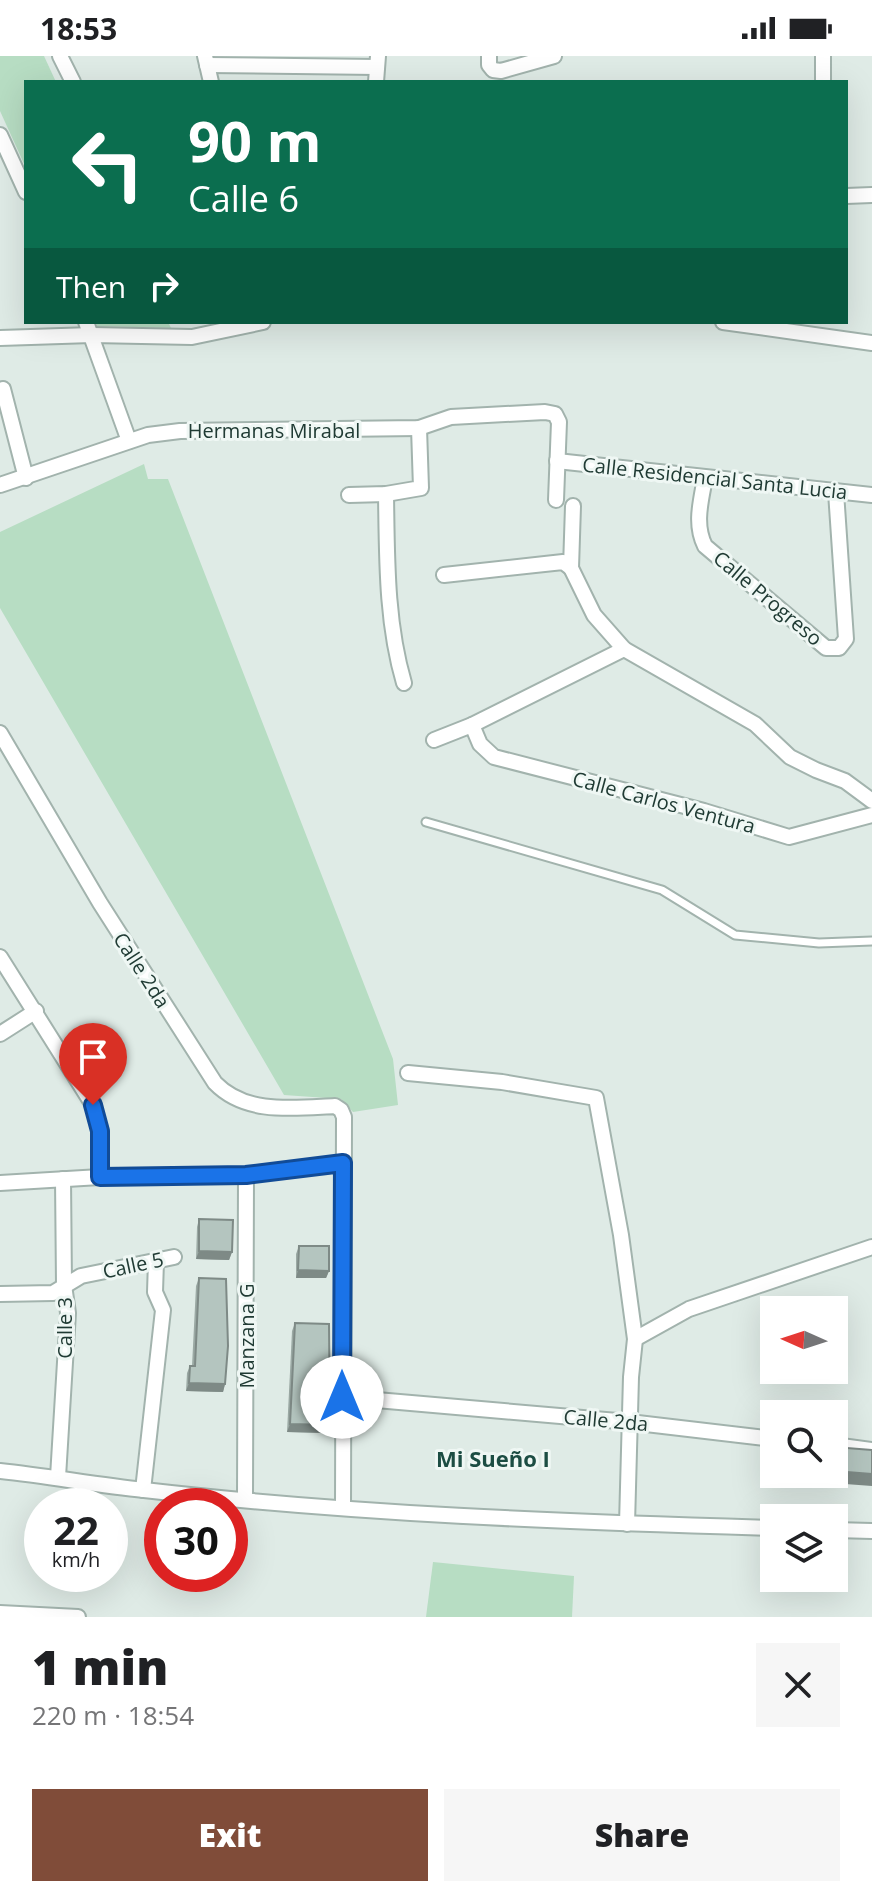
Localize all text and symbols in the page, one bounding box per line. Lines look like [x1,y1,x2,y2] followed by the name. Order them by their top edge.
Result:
[40,8,117,49] text: 18:53
[188,102,322,178] text: 90 m
[56,112,160,216] icon: left
[188,174,299,223] text: Calle 6
[142,264,186,308] icon: right
[56,266,126,307] text: Then
[188,417,360,444] street label: Hermanas Mirabal
[581,451,849,505] street label: Calle Residencial Santa Lucia
[708,544,828,652] street label: Calle Progreso
[570,765,758,839] street label: Calle Carlos Ventura
[108,927,176,1013] street label: Calle 2da
[59,1023,127,1105] pin
[71,1035,115,1079] icon: arrive
[100,1245,166,1285] street label: Calle 5
[233,1284,260,1388] street label: Manzana G
[760,1296,848,1384] north arrow
[760,1296,848,1592] map controls
[51,1297,78,1359] street label: Calle 3
[300,1355,384,1439] position arrow
[760,1400,848,1488] button: search
[562,1403,650,1437] street label: Calle 2da
[436,1443,550,1473] district label: Mi Sueño I
[144,1488,248,1592] speed limit sign: 30
[53,1502,99,1557] text: 22
[760,1504,848,1592] button: layers
[52,1546,100,1573] text: km/h
[32,1634,168,1699] text: 1 min
[756,1643,840,1727] button: close
[32,1697,194,1733] text: 220 m · 18:54
[32,1789,428,1881] button: Exit
[444,1789,840,1881] button: Share

